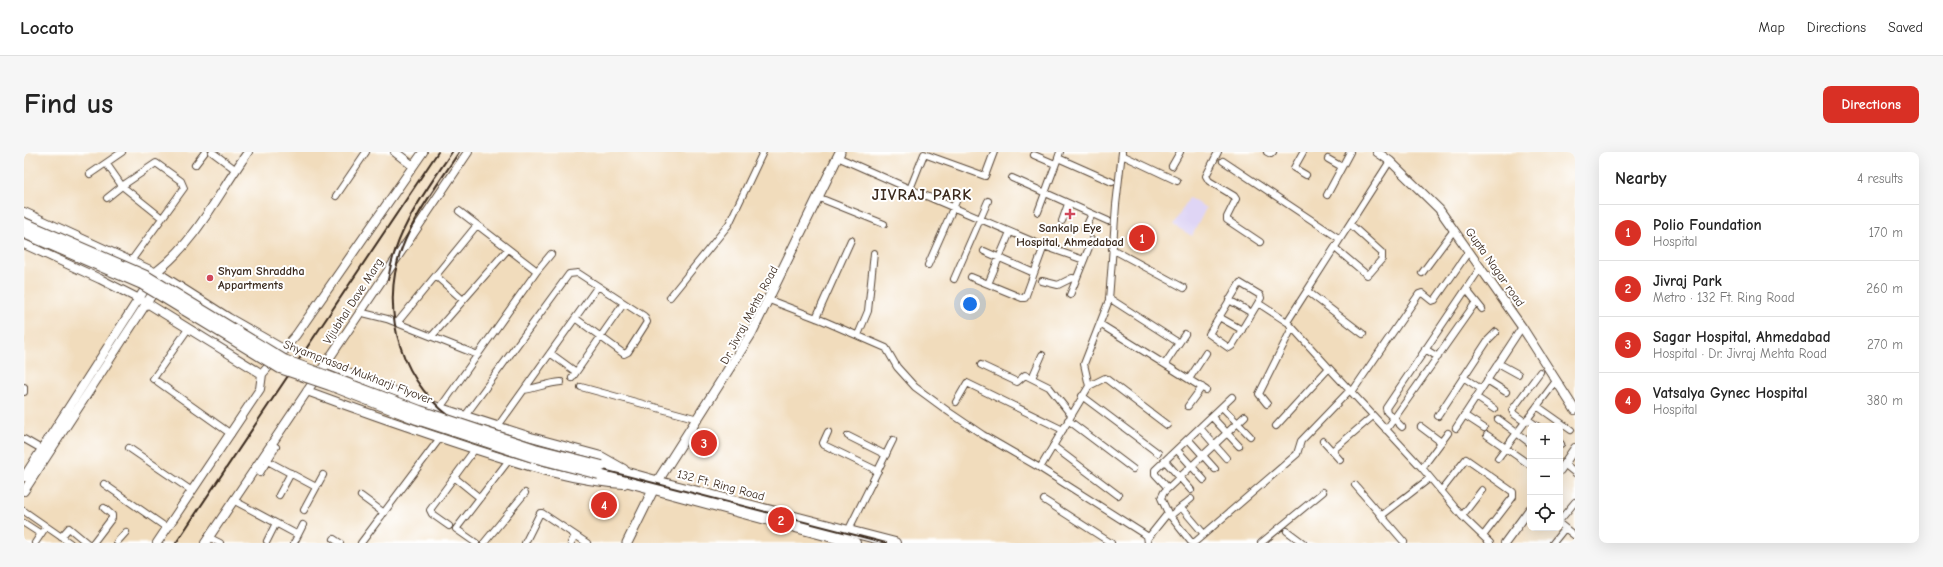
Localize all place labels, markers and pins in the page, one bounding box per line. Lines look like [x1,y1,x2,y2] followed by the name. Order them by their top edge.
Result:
[1064,208,1076,220] marker: Sankalp Eye Hospital, Ahmedabad
[1016,221,1124,249] place label: Sankalp Eye Hospital, Ahmedabad
[1129,223,1155,253] pin: 1
[218,264,305,292] place label: Shyam Shraddha Appartments
[205,273,215,283] marker: Shyam Shraddha Appartments
[691,428,717,458] pin: 3
[591,490,617,520] pin: 4
[768,505,794,535] pin: 2

